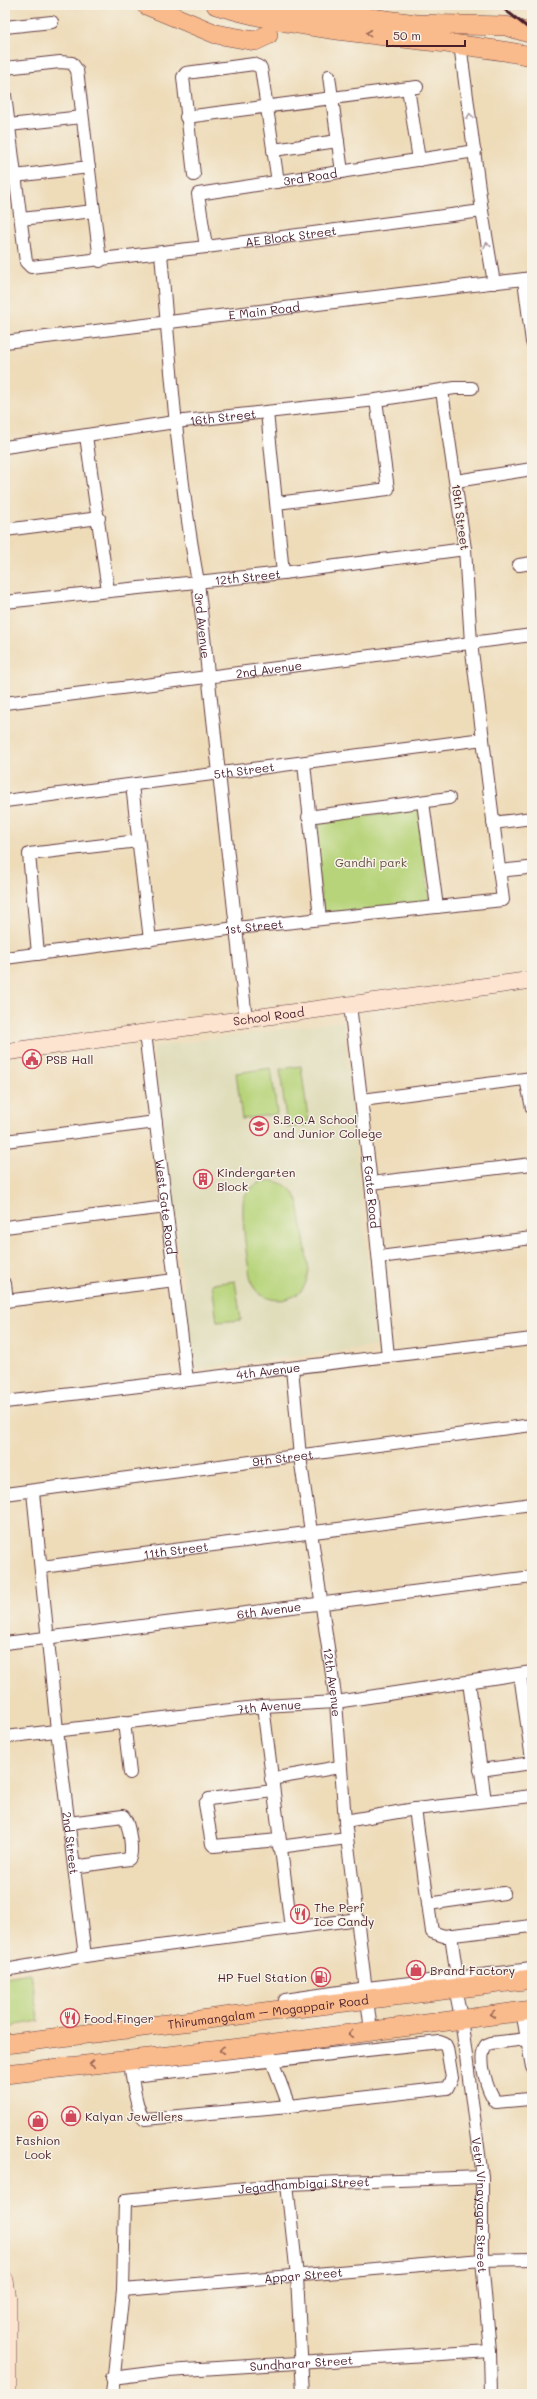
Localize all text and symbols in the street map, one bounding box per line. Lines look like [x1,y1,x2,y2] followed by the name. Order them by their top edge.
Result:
[387,22,465,48] scale bar
[393,27,421,43] text: 50 m
[366,29,372,38] one-way arrow
[466,113,475,119] one-way arrow
[282,164,339,189] street label: 3rd Road
[244,222,337,250] street label: AE Block Street
[484,242,492,248] one-way arrow
[227,298,301,323] street label: E Main Road
[189,405,257,428] street label: 16th Street
[448,483,474,551] street label: 19th Street
[214,565,281,588] street label: 12th Street
[191,592,214,659] street label: 3rd Avenue
[235,657,303,681] street label: 2nd Avenue
[213,758,275,782] street label: 5th Street
[335,854,407,870] park label: Gandhi park
[224,915,284,937] street label: 1st Street
[232,1003,306,1029] street label: School Road
[21,1048,43,1070] public building icon: PSB Hall
[46,1051,93,1067] place label: PSB Hall
[273,1111,383,1141] place label: S.B.O.A School and Junior College
[248,1115,270,1137] school or university icon: S.B.O.A School and Junior College
[360,1154,383,1230] street label: E Gate Road
[152,1158,180,1256] street label: West Gate Road
[217,1164,295,1194] place label: Kindergarten Block
[192,1168,214,1190] building icon: Kindergarten Block
[235,1359,301,1382] street label: 4th Avenue
[251,1446,314,1470] street label: 9th Street
[143,1538,209,1562] street label: 11th Street
[236,1598,302,1622] street label: 6th Avenue
[320,1647,345,1717] street label: 12th Avenue
[236,1696,302,1717] street label: 7th Avenue
[59,1811,83,1875] street label: 2nd Street
[314,1899,374,1929] place label: The Perf Ice Candy
[289,1903,311,1925] restaurant icon: The Perf Ice Candy
[405,1959,427,1981] shop icon: Brand Factory
[430,1962,515,1978] place label: Brand Factory
[310,1966,332,1988] fuel station icon: HP Fuel Station
[217,1969,307,1985] place label: HP Fuel Station
[167,1991,370,2032] street label: Thirumangalam – Mogappair Road
[59,2007,81,2029] restaurant icon: Food Finger
[490,2009,496,2018] one-way arrow
[84,2010,154,2026] place label: Food Finger
[348,2029,354,2038] one-way arrow
[219,2045,225,2054] one-way arrow
[89,2060,95,2069] one-way arrow
[60,2105,82,2127] shop icon: Kalyan Jewellers
[85,2108,183,2124] place label: Kalyan Jewellers
[27,2110,49,2132] shop icon: Fashion Look
[16,2132,60,2162] place label: Fashion Look
[469,2136,491,2274] street label: Vetri Vinayagar Street
[237,2173,370,2197] street label: Jegadhambigai Street
[263,2264,343,2286] street label: Appar Street
[249,2352,353,2374] street label: Sundharar Street

